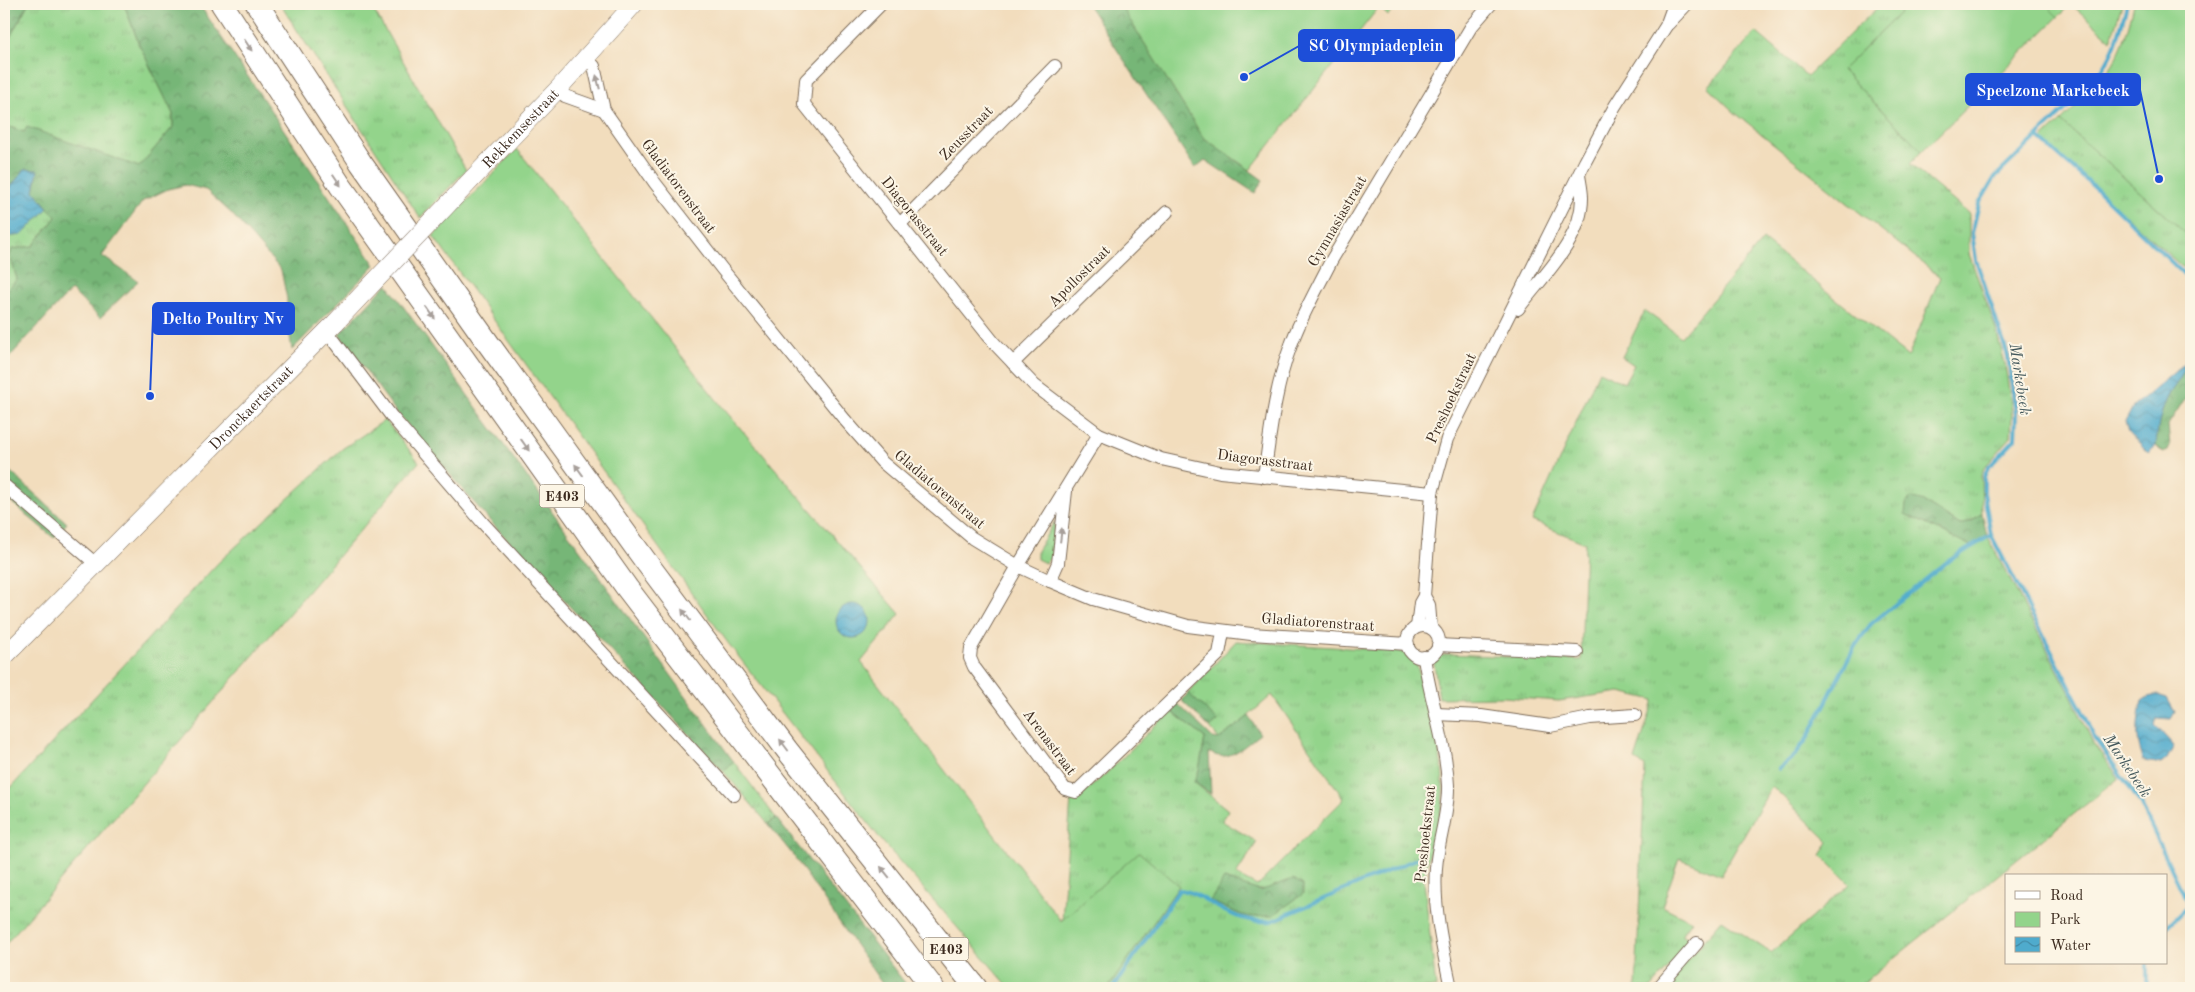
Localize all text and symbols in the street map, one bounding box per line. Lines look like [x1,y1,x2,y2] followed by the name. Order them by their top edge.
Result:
[1299,30,1454,61] callout: SC Olympiadeplein
[243,38,253,51] one-way arrow
[1308,39,1444,55] text: SC Olympiadeplein
[1966,74,2140,105] callout: Speelzone Markebeek
[594,75,602,90] one-way arrow
[1976,84,2130,100] text: Speelzone Markebeek
[480,87,563,172] street label: Rekkemsestraat
[938,104,997,164] street label: Zeusstraat
[638,137,718,237] street label: Gladiatorenstraat
[333,174,342,187] one-way arrow
[1306,174,1370,270] street label: Gymnasiastraat
[878,175,950,259] street label: Diagorasstraat
[1046,243,1114,311] street label: Apollostraat
[153,303,294,334] callout: Delto Poultry Nv
[426,306,436,320] one-way arrow
[162,312,284,328] text: Delto Poultry Nv
[2005,341,2033,417] water label: Markebeek
[1425,351,1480,446] street label: Preshoekstraat
[208,364,297,454] street label: Dronckaertstraat
[520,439,530,452] one-way arrow
[891,448,987,532] street label: Gladiatorenstraat
[1216,448,1314,475] street label: Diagorasstraat
[574,463,584,477] one-way arrow
[540,484,584,508] road number: E403
[1057,526,1065,542] one-way arrow
[680,609,691,622] one-way arrow
[1261,612,1375,635] street label: Gladiatorenstraat
[1019,707,1078,779] street label: Arenastraat
[2099,731,2153,801] water label: Markebeek
[778,739,789,752] one-way arrow
[1414,785,1439,884] street label: Preshoekstraat
[879,866,890,879] one-way arrow
[2005,874,2168,964] legend
[2050,889,2084,904] text: Road
[2050,913,2081,928] text: Park
[924,938,968,961] road number: E403
[2050,939,2091,954] text: Water

